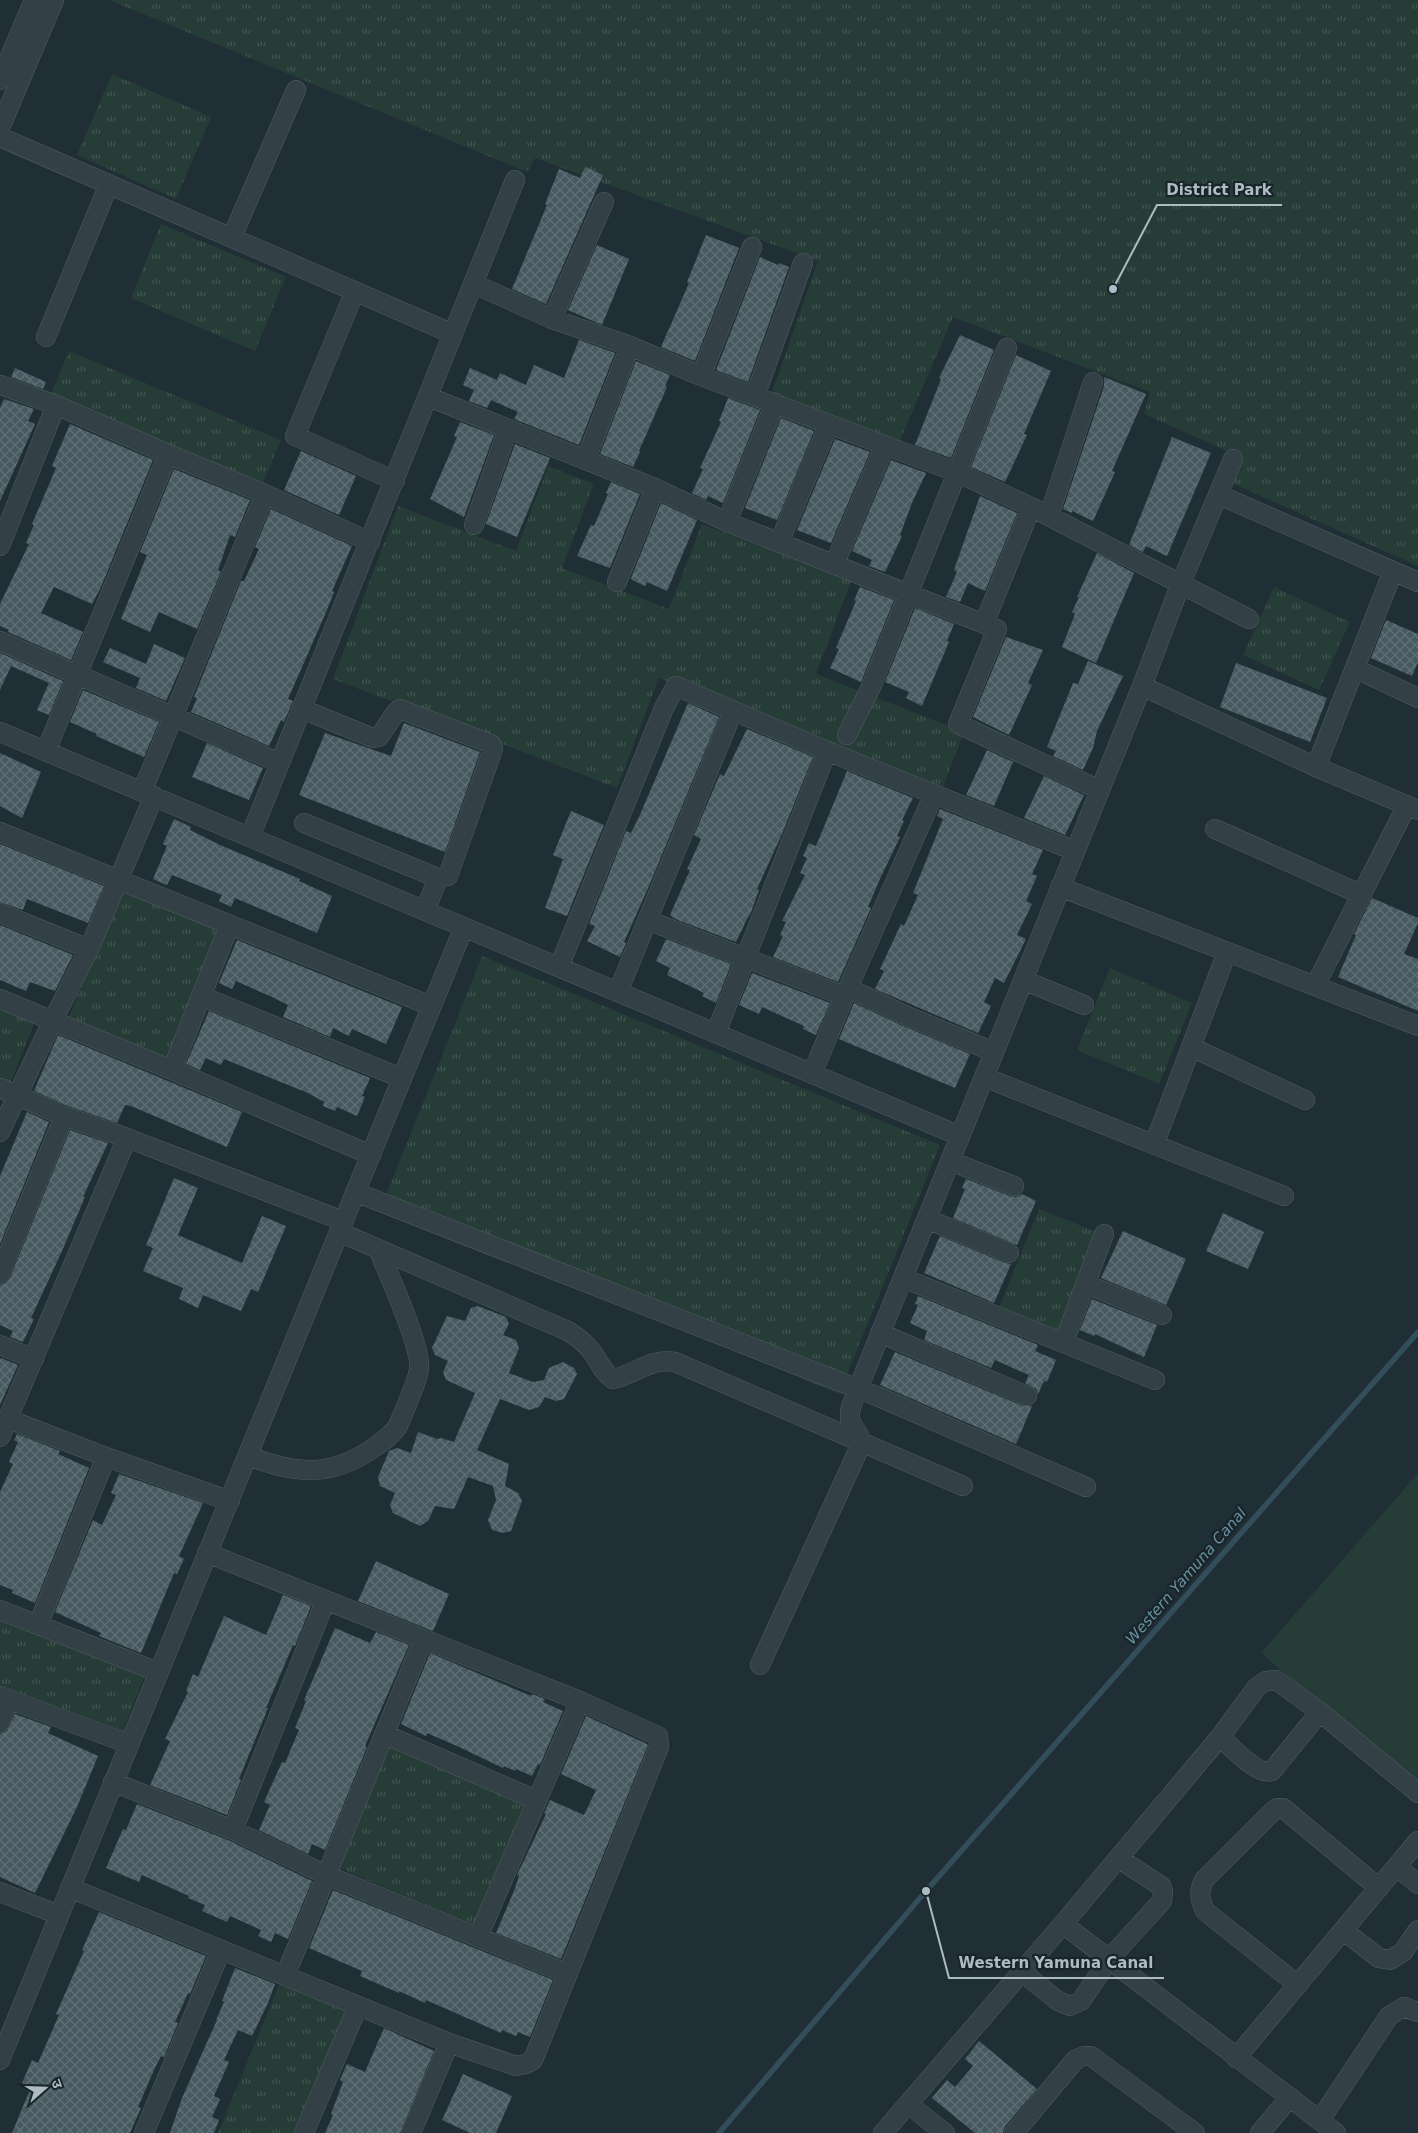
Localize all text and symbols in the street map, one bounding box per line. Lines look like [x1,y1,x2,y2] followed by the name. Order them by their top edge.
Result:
[1157,175,1282,205] callout: District Park
[1166,181,1273,199] text: District Park
[1122,1504,1251,1648] water label: Western Yamuna Canal
[949,1948,1164,1978] callout: Western Yamuna Canal
[959,1954,1153,1972] text: Western Yamuna Canal
[20,2063,70,2113] north arrow
[48,2077,66,2091] text: उ

